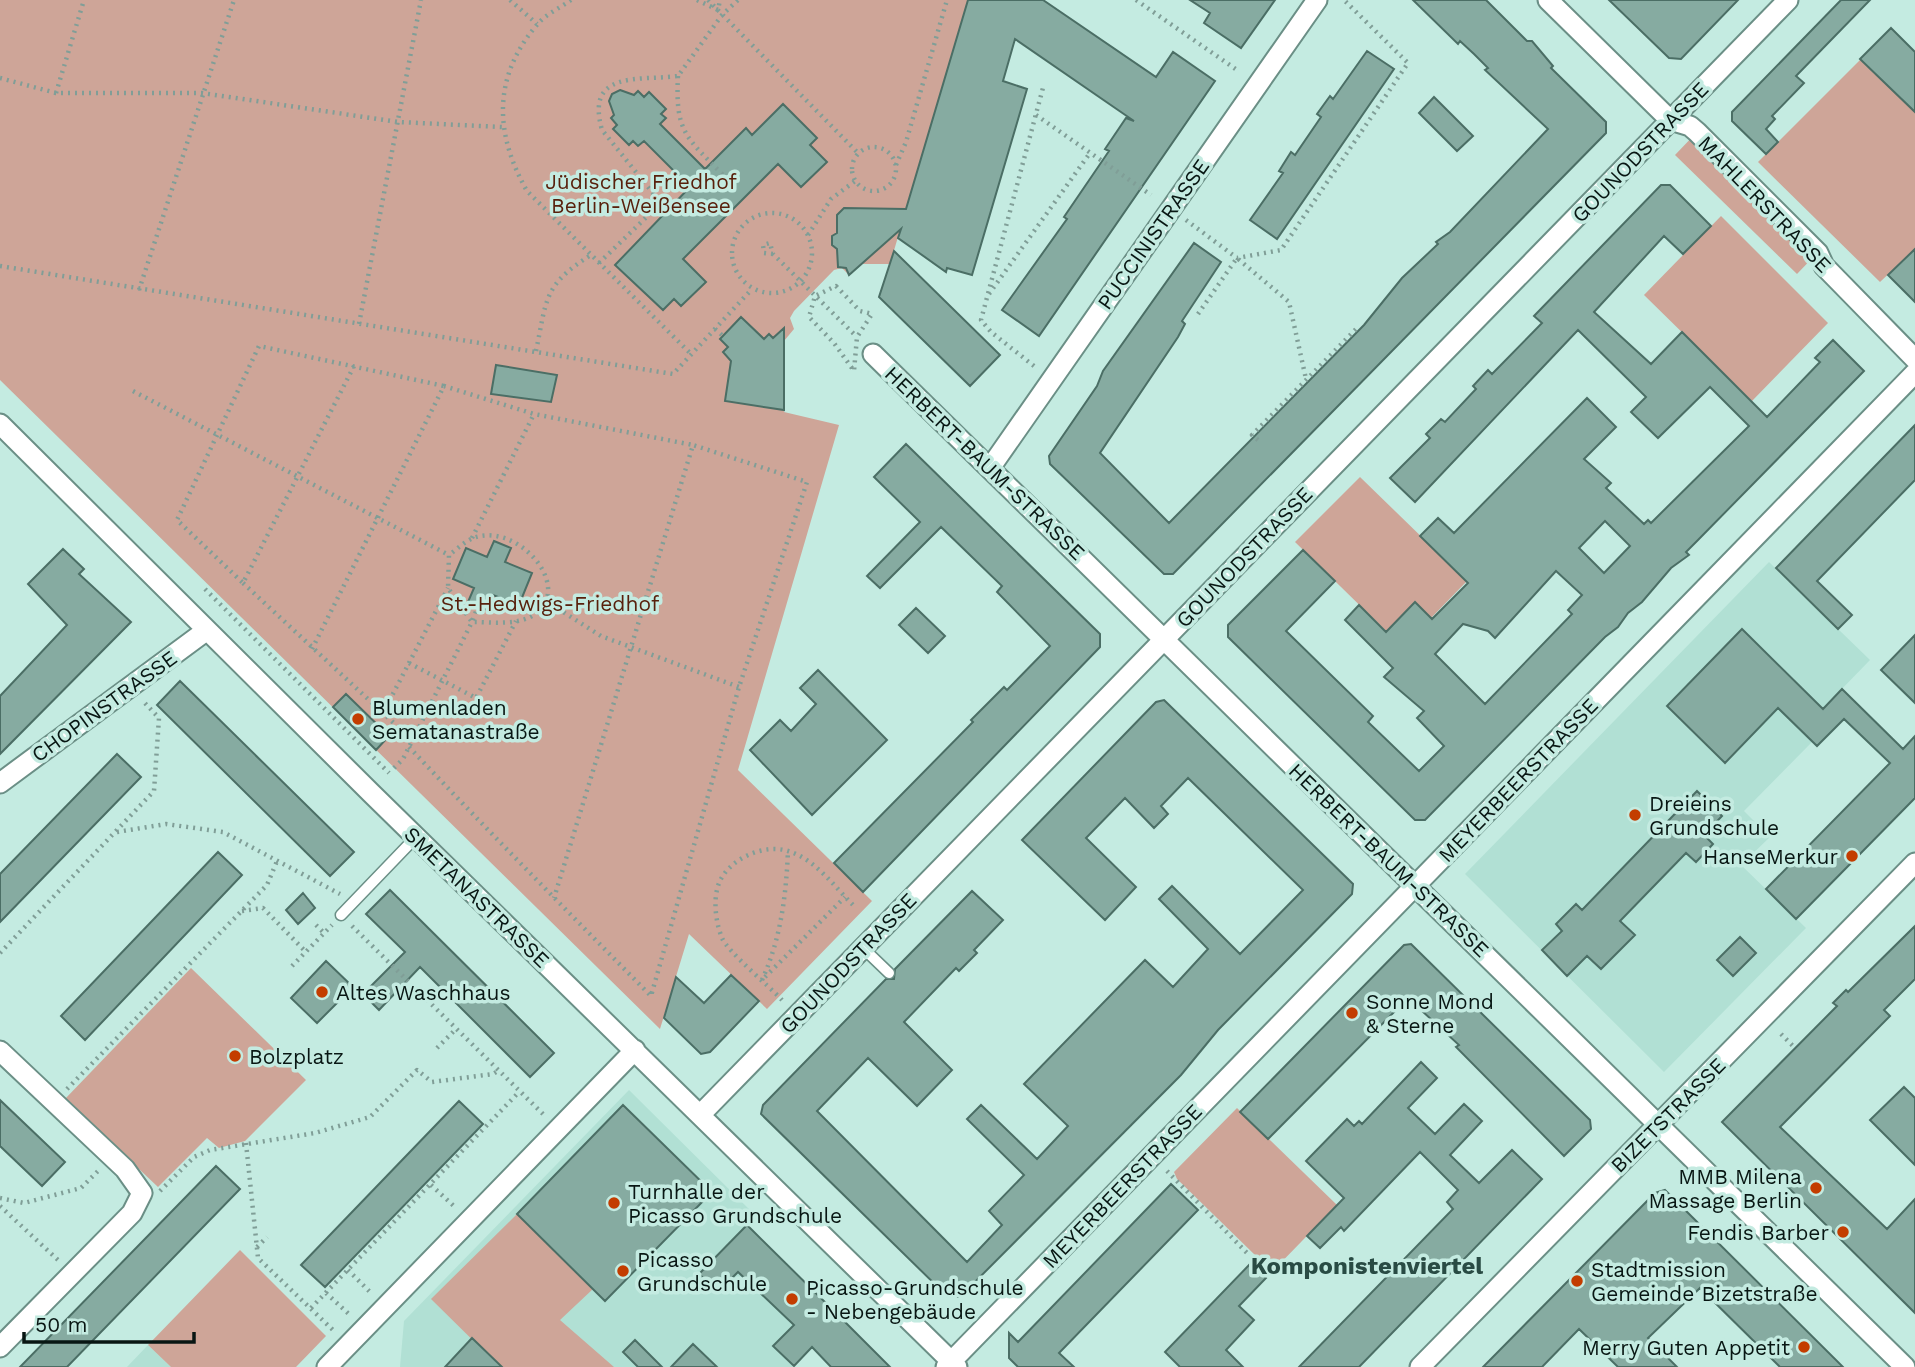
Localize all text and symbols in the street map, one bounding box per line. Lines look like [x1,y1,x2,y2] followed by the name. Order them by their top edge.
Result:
[1567,77,1713,227] street label: GOUNODSTRASSE
[1693,130,1837,278] street label: MAHLERSTRASSE
[1092,154,1214,314] street label: PUCCINISTRASSE
[545,169,737,218] park label: Jüdischer Friedhof Berlin-Weißensee
[880,361,1090,565] street label: HERBERT-BAUM-STRASSE
[1171,482,1317,632] street label: GOUNODSTRASSE
[441,591,659,616] park label: St.-Hedwigs-Friedhof
[26,645,182,767] street label: CHOPINSTRASSE
[1433,693,1603,867] street label: MEYERBEERSTRASSE
[372,695,540,744] place label: Blumenladen Sematanastraße
[350,711,366,727] marker: Blumenladen Sematanastraße
[1284,758,1494,962] street label: HERBERT-BAUM-STRASSE
[1649,791,1779,840] place label: Dreieins Grundschule
[1627,807,1643,823] marker: Dreieins Grundschule
[399,821,555,973] street label: SMETANASTRASSE
[1703,844,1838,869] place label: HanseMerkur
[1844,848,1860,864] marker: HanseMerkur
[775,888,921,1038] street label: GOUNODSTRASSE
[336,980,510,1005] place label: Altes Waschhaus
[314,984,330,1000] marker: Altes Waschhaus
[1366,989,1494,1038] place label: Sonne Mond & Sterne
[1344,1005,1360,1021] marker: Sonne Mond & Sterne
[249,1044,344,1069] place label: Bolzplatz
[227,1048,243,1064] marker: Bolzplatz
[1605,1052,1731,1178] street label: BIZETSTRASSE
[1037,1099,1207,1273] street label: MEYERBEERSTRASSE
[1648,1164,1802,1213] place label: MMB Milena Massage Berlin
[628,1179,842,1228] place label: Turnhalle der Picasso Grundschule
[1808,1180,1824,1196] marker: MMB Milena Massage Berlin
[606,1195,622,1211] marker: Turnhalle der Picasso Grundschule
[1687,1220,1829,1245] place label: Fendis Barber
[1835,1224,1851,1240] marker: Fendis Barber
[637,1247,767,1296] place label: Picasso Grundschule
[1251,1252,1483,1280] district label: Komponistenviertel
[1591,1257,1818,1306] place label: Stadtmission Gemeinde Bizetstraße
[615,1263,631,1279] marker: Picasso Grundschule
[1569,1273,1585,1289] marker: Stadtmission Gemeinde Bizetstraße
[806,1275,1024,1324] place label: Picasso-Grundschule - Nebengebäude
[784,1291,800,1307] marker: Picasso-Grundschule - Nebengebäude
[24,1300,194,1344] scale bar
[35,1312,87,1337] text: 50 m
[1582,1335,1790,1360] place label: Merry Guten Appetit
[1796,1339,1812,1355] marker: Merry Guten Appetit

